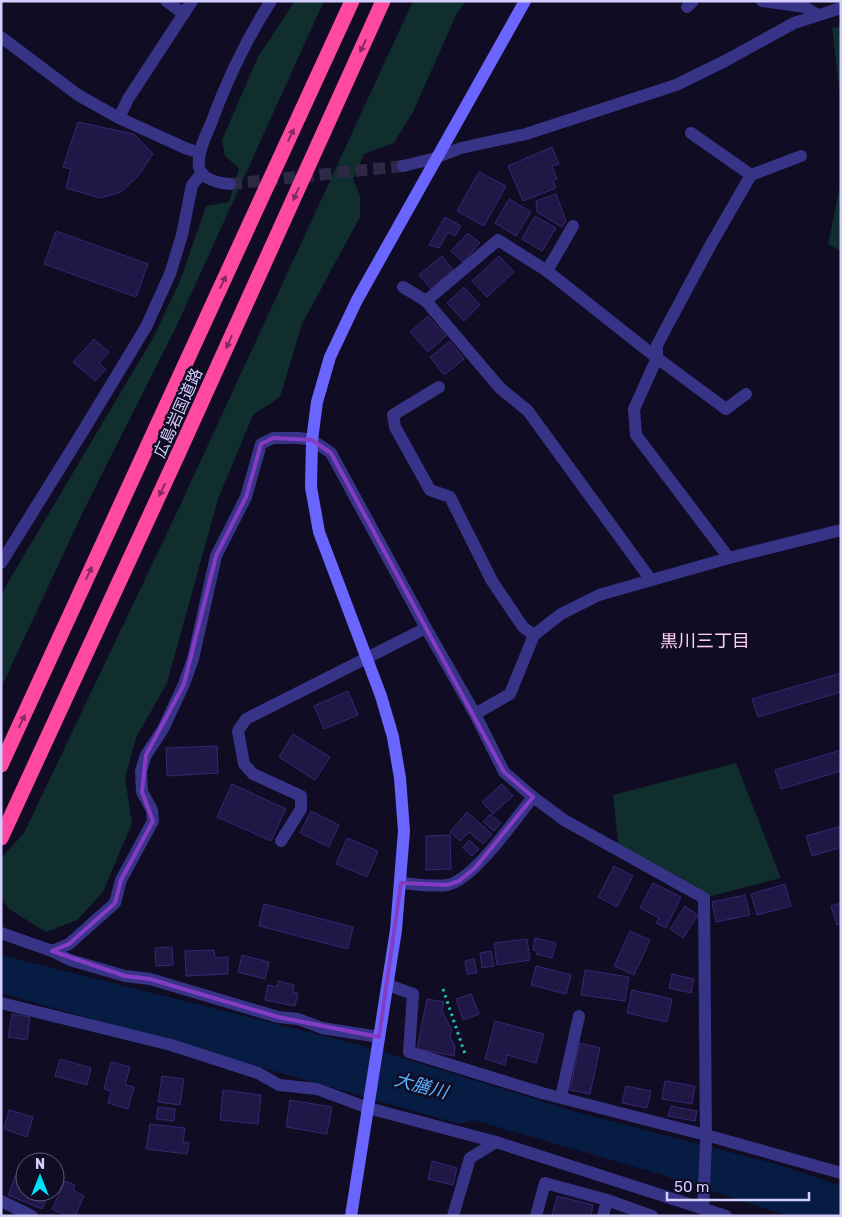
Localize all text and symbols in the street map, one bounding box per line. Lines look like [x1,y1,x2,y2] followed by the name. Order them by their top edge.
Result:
[358,39,366,53] one-way arrow
[287,128,295,142] one-way arrow
[291,187,299,201] one-way arrow
[219,275,227,289] one-way arrow
[225,335,233,349] one-way arrow
[150,365,206,461] street label: 広島岩国道路
[158,483,166,497] one-way arrow
[85,566,93,580] one-way arrow
[660,630,750,652] district label: 黒川三丁目
[18,714,26,728] one-way arrow
[392,1068,452,1104] water label: 大膳川
[15,1152,65,1202] north arrow
[35,1156,45,1173] text: N
[667,1170,810,1202] scale bar
[674,1178,709,1196] text: 50 m

